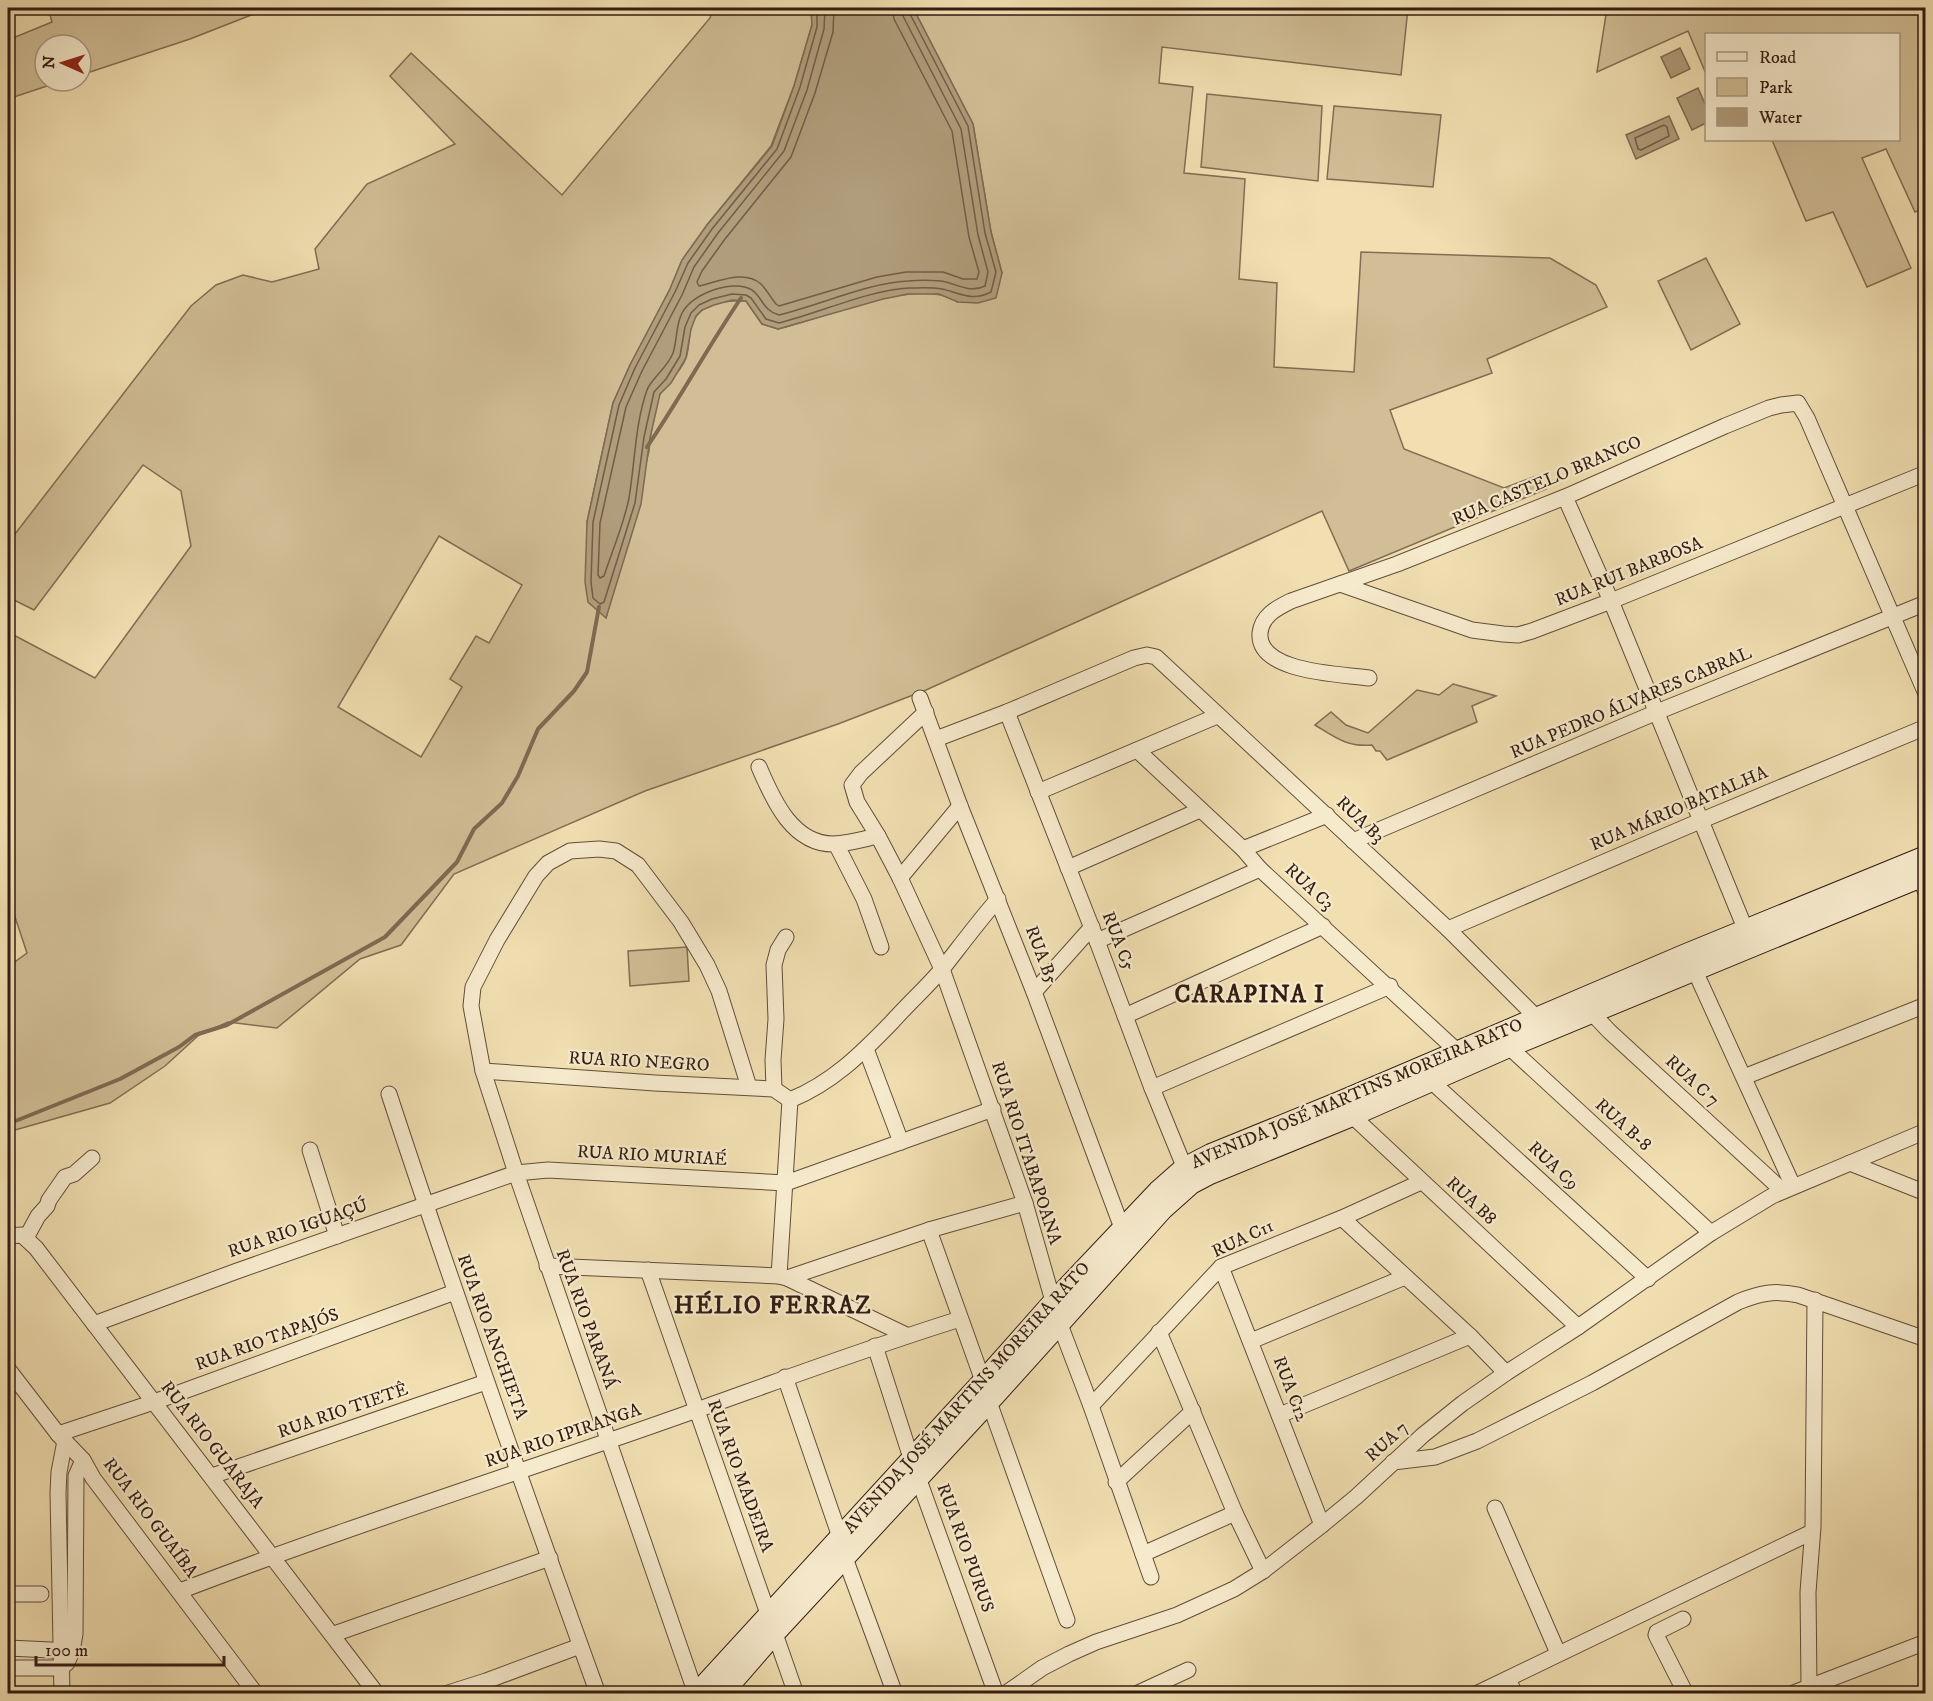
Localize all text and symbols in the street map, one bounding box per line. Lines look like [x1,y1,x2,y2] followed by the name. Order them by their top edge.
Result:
[33,33,93,93] north arrow
[1705,33,1900,141] legend
[1759,47,1796,69] text: Road
[39,55,59,69] text: N
[1759,77,1793,99] text: Park
[1758,107,1802,129] text: Water
[1449,431,1645,531] street label: RUA CASTELO BRANCO
[1552,532,1706,612] street label: RUA RUI BARBOSA
[1507,641,1755,764] street label: RUA PEDRO ÁLVARES CABRAL
[1587,760,1772,856] street label: RUA MÁRIO BATALHA
[1331,792,1389,848] street label: RUA B3
[1280,859,1338,915] street label: RUA C3
[1097,908,1139,974] street label: RUA C5
[1020,923,1062,987] street label: RUA B5
[1175,980,1325,1010] district label: CARAPINA I
[1188,1014,1526,1174] street label: AVENIDA JOSÉ MARTINS MOREIRA RATO
[568,1047,710,1077] street label: RUA RIO NEGRO
[1660,1051,1724,1111] street label: RUA C 7
[986,1059,1066,1248] street label: RUA RIO ITABAPOANA
[1590,1094,1656,1156] street label: RUA B-8
[1523,1137,1583,1195] street label: RUA C9
[576,1141,728,1171] street label: RUA RIO MURIAÉ
[1441,1172,1501,1230] street label: RUA B8
[225,1194,371,1263] street label: RUA RIO IGUAÇÚ
[1209,1215,1277,1263] street label: RUA C11
[551,1246,623,1392] street label: RUA RIO PARANÁ
[452,1251,532,1423] street label: RUA RIO ANCHIETA
[839,1258,1095,1538] street label: AVENIDA JOSÉ MARTINS MOREIRA RATO
[674,1290,872,1321] district label: HÉLIO FERRAZ
[192,1304,342,1376] street label: RUA RIO TAPAJÓS
[1268,1353,1312,1425] street label: RUA C12
[156,1377,269,1513] street label: RUA RIO GUARAJA
[275,1378,411,1444] street label: RUA RIO TIETÊ
[702,1397,778,1556] street label: RUA RIO MADEIRA
[482,1399,644,1473] street label: RUA RIO IPIRANGA
[1361,1417,1413,1467] street label: RUA 7
[98,1453,203,1583] street label: RUA RIO GUAÍBA
[931,1480,999,1616] street label: RUA RIO PURUS
[36,1629,224,1667] scale bar
[45,1640,88,1662] text: 100 m

